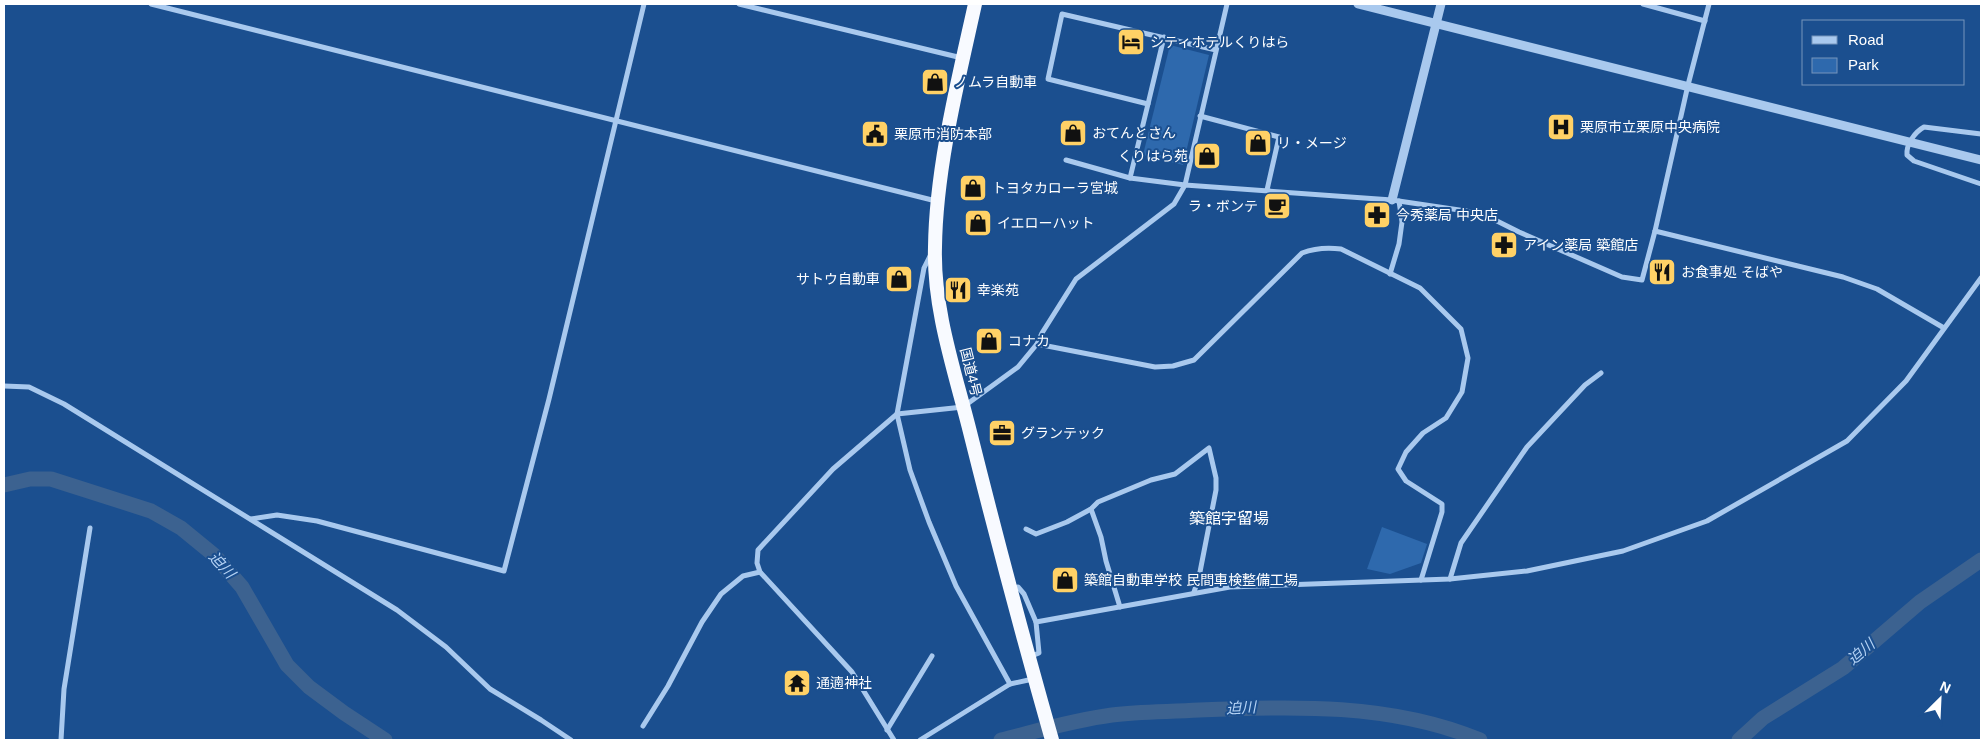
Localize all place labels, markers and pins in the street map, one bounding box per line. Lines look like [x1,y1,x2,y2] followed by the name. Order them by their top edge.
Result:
[1116,27,1146,57] hotel icon: シティホテルくりはら
[1150,34,1289,50] place label: シティホテルくりはら
[920,67,950,97] shop icon: ノムラ自動車
[954,74,1037,90] place label: ノムラ自動車
[1546,112,1576,142] hospital icon: 栗原市立栗原中央病院
[1058,118,1088,148] shop icon: おてんとさん
[860,119,890,149] public building icon: 栗原市消防本部
[1580,119,1720,135] place label: 栗原市立栗原中央病院
[1092,125,1176,141] place label: おてんとさん
[894,126,992,142] place label: 栗原市消防本部
[1243,128,1273,158] shop icon: リ・メージ
[1277,135,1347,151] place label: リ・メージ
[1192,141,1222,171] shop icon: くりはら苑
[1118,148,1188,164] place label: くりはら苑
[958,173,988,203] shop icon: トヨタカローラ宮城
[992,180,1118,196] place label: トヨタカローラ宮城
[1262,191,1292,221] cafe icon: ラ・ボンテ
[1188,198,1258,214] place label: ラ・ボンテ
[1362,200,1392,230] pharmacy icon: 今秀薬局 中央店
[1396,207,1498,223] place label: 今秀薬局 中央店
[963,208,993,238] shop icon: イエローハット
[997,215,1095,231] place label: イエローハット
[1489,230,1519,260] pharmacy icon: アイン薬局 築館店
[1523,237,1638,253] place label: アイン薬局 築館店
[1647,257,1677,287] restaurant icon: お食事処 そばや
[884,264,914,294] shop icon: サトウ自動車
[1681,264,1783,280] place label: お食事処 そばや
[796,271,880,287] place label: サトウ自動車
[943,275,973,305] restaurant icon: 幸楽苑
[977,282,1019,298] place label: 幸楽苑
[974,326,1004,356] shop icon: コナカ
[1008,333,1050,349] place label: コナカ
[987,418,1017,448] office icon: グランテック
[1021,425,1105,441] place label: グランテック
[1050,565,1080,595] shop icon: 築館自動車学校 民間車検整備工場
[1084,572,1298,588] place label: 築館自動車学校 民間車検整備工場
[782,668,812,698] temple icon: 通遖神社
[816,675,872,691] place label: 通遖神社

